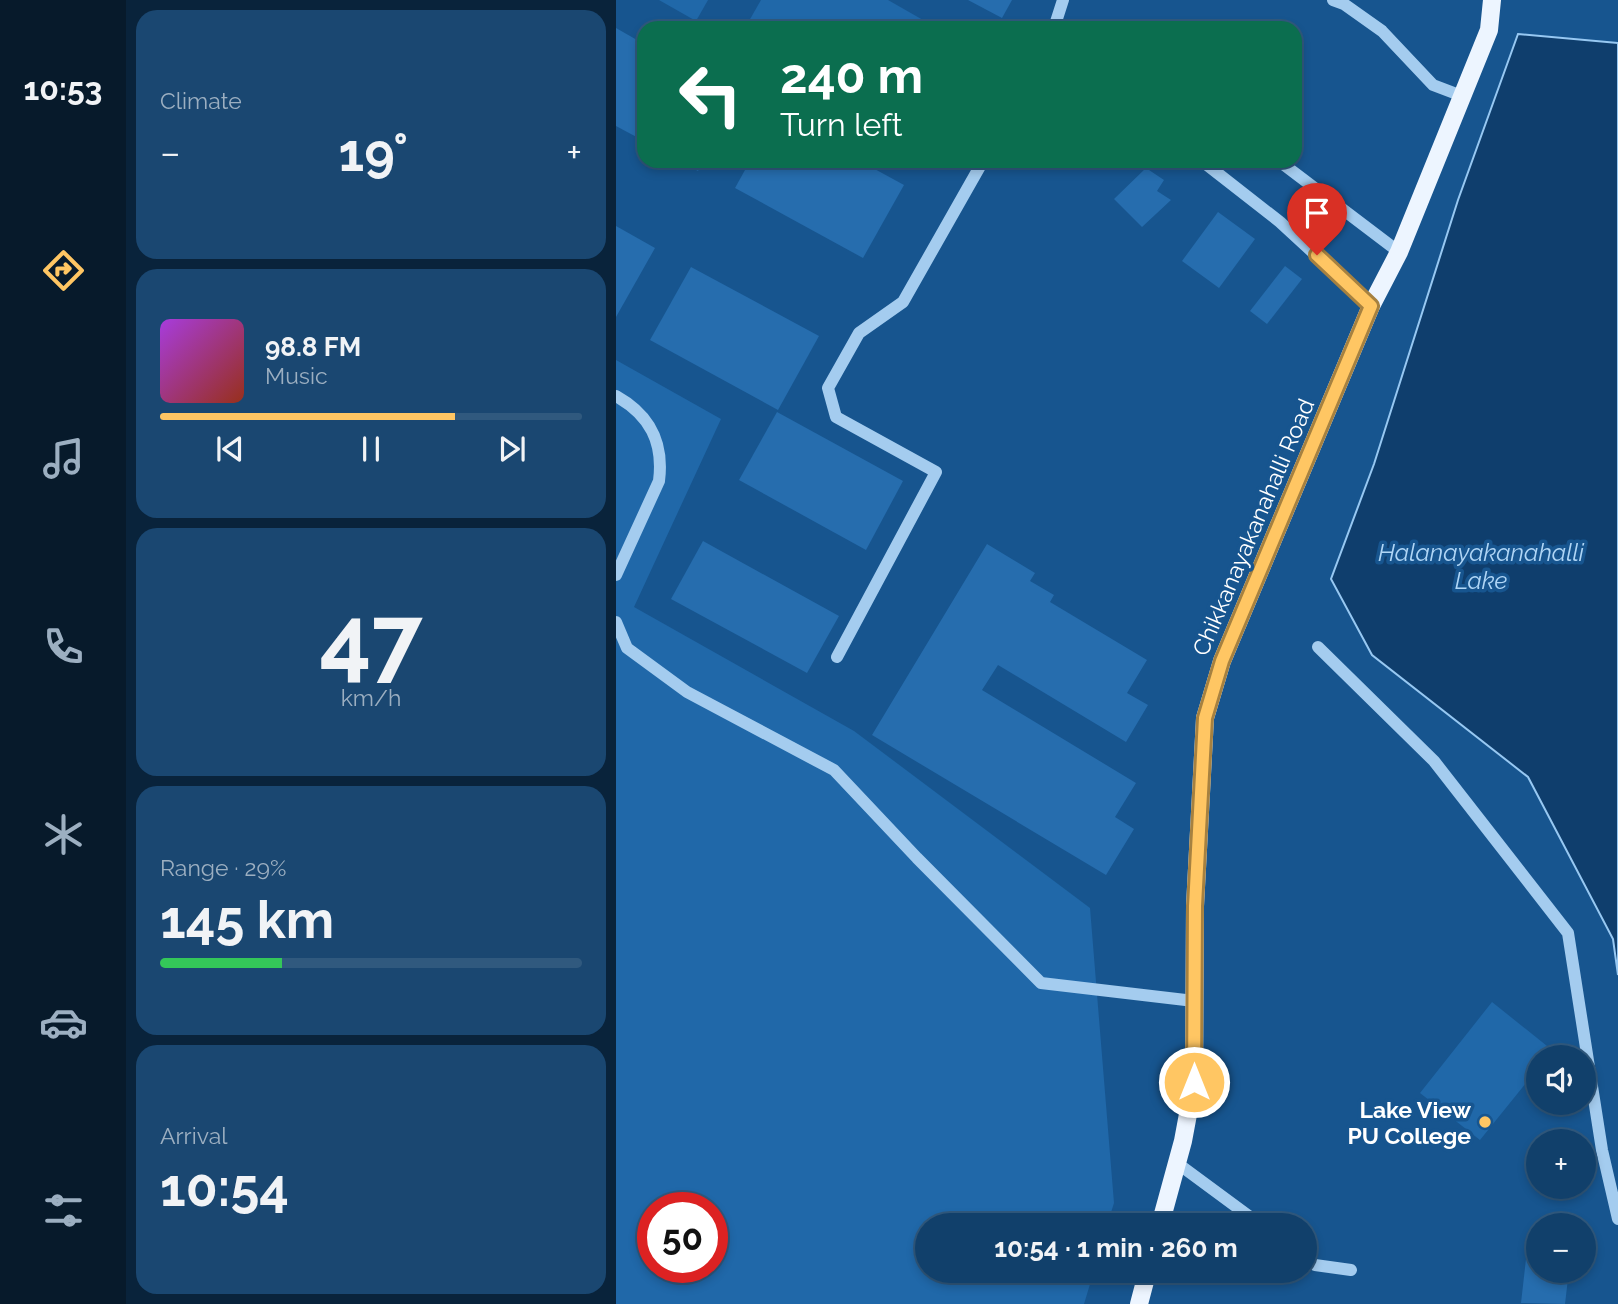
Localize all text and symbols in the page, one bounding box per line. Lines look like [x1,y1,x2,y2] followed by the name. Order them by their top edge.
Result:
[780,47,923,104] text: 240 m
[665,49,756,140] icon: left
[24,70,102,107] text: 10:53
[160,87,242,114] text: Climate
[780,106,902,143] text: Turn left
[339,122,408,183] text: 19°
[160,130,180,175] text: −
[566,130,582,175] text: +
[1287,183,1347,255] pin
[1298,194,1336,232] icon: arrive
[39,246,88,295] icon: directions
[265,332,361,362] text: 98.8 FM
[265,362,328,389] text: Music
[1187,394,1319,660] street label: Chikkanayakanahalli Road
[211,430,249,468] icon: previous
[352,430,390,468] icon: pause
[493,430,531,468] icon: next
[39,434,88,483] icon: music
[1378,538,1585,595] water label: Halanayakanahalli Lake
[319,585,423,692] text: 47
[39,622,88,671] icon: phone
[341,684,401,711] text: km/h
[39,810,88,859] icon: climate
[160,854,286,881] text: Range · 29%
[160,889,334,950] text: 145 km
[39,998,88,1047] icon: car
[1157,1045,1231,1119] position arrow
[1526,1045,1596,1283] map controls
[1526,1045,1596,1115] button: sound
[1348,1096,1472,1149] place label: Lake View PU College
[1477,1114,1493,1130] marker: Lake View PU College
[160,1122,227,1149] text: Arrival
[1526,1129,1596,1199] button: +
[160,1157,289,1218] text: 10:54
[39,1186,88,1235] icon: filters
[637,1192,728,1283] speed limit sign: 50
[1526,1213,1596,1283] button: −
[994,1233,1238,1263] text: 10:54 · 1 min · 260 m

